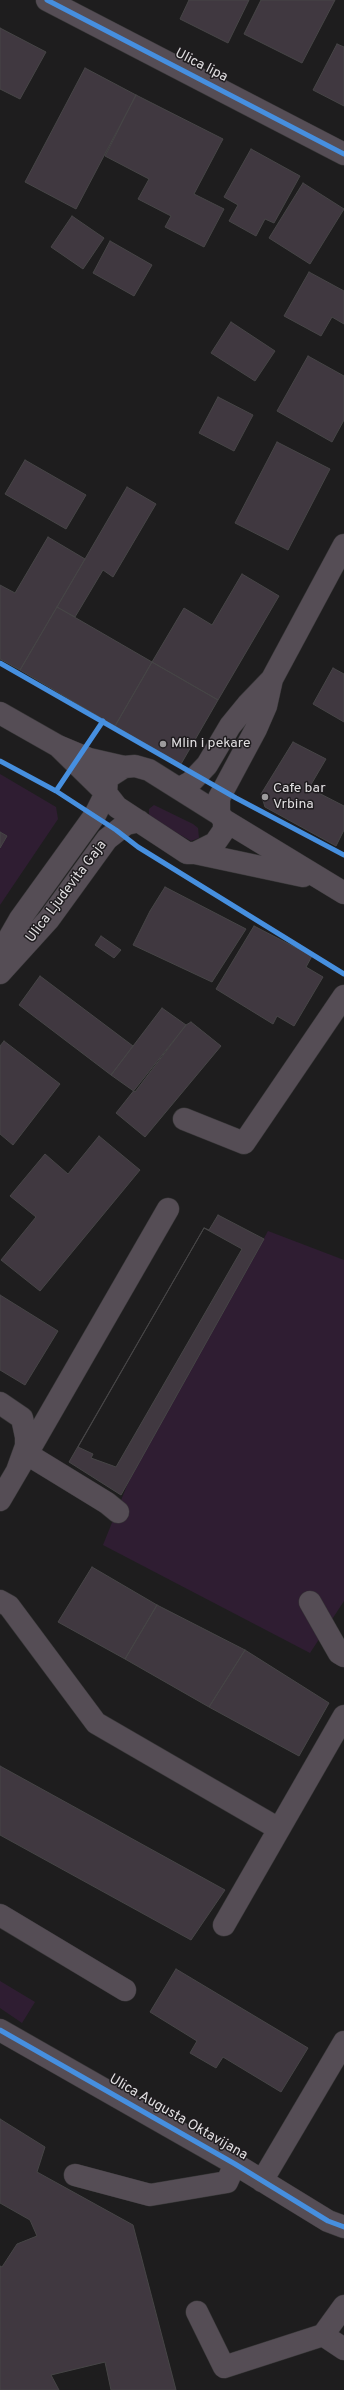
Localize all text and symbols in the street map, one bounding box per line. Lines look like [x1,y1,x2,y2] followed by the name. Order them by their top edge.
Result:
[172,46,230,86] street label: Ulica lipa
[171,736,250,752] place label: Mlin i pekare
[158,739,168,749] marker: Mlin i pekare
[273,781,326,814] place label: Cafe bar Vrbina
[260,792,270,802] marker: Cafe bar Vrbina
[23,838,111,946] street label: Ulica Ljudevita Gaja
[106,2071,250,2165] street label: Ulica Augusta Oktavijana

